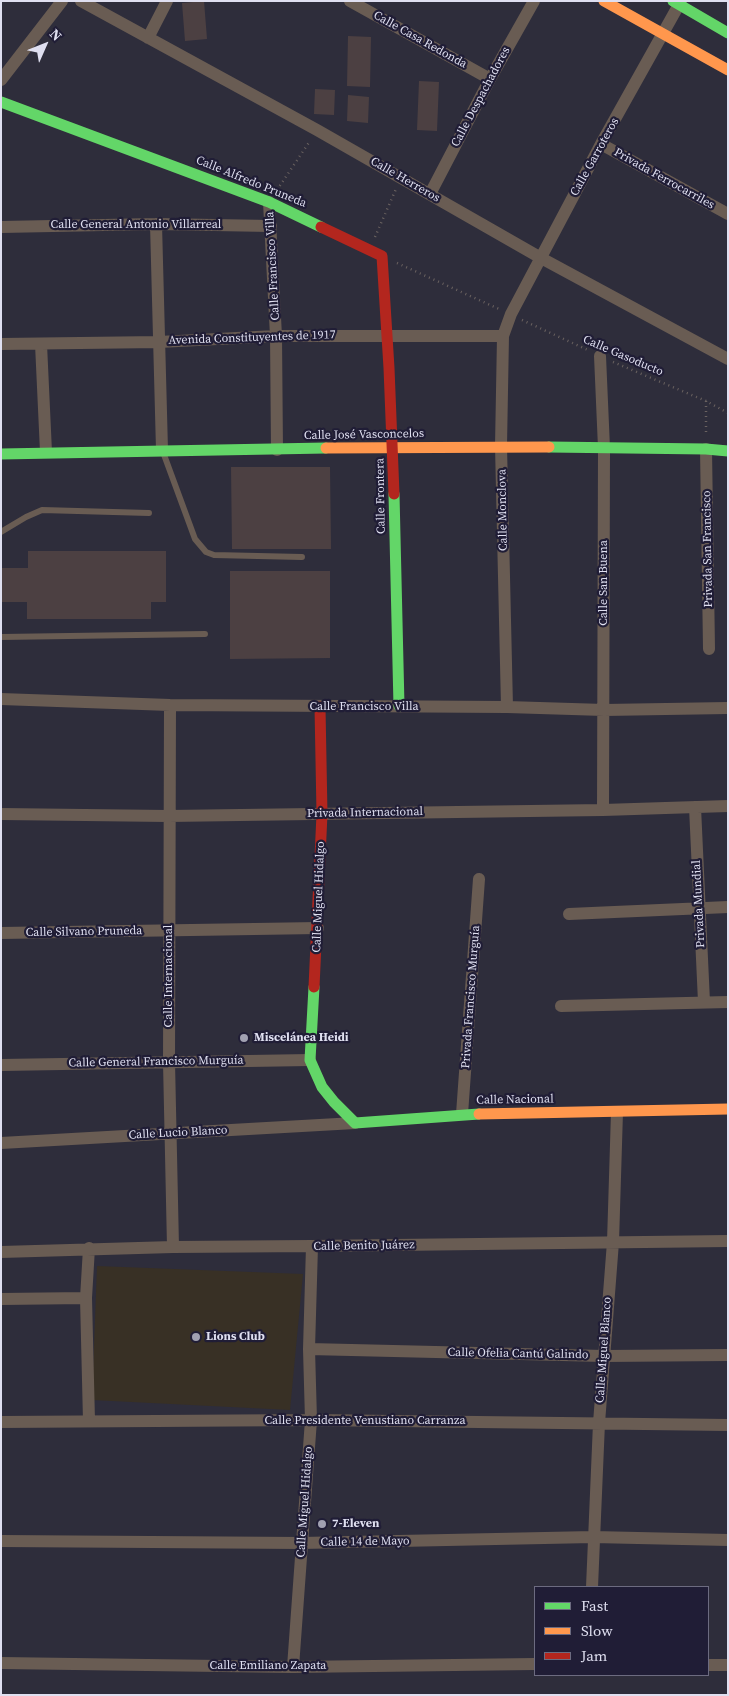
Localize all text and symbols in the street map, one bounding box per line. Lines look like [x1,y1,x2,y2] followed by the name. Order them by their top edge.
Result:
[371,8,469,72] street label: Calle Casa Redonda
[20,20,70,70] north arrow
[45,24,67,45] text: N
[449,44,513,150] street label: Calle Despachadores
[568,115,622,199] street label: Calle Garroteros
[611,145,717,213] street label: Privada Ferrocarriles
[194,153,308,211] street label: Calle Alfredo Pruneda
[368,154,442,206] street label: Calle Herreros
[263,211,283,321] street label: Calle Francisco Villa
[51,218,221,232] street label: Calle General Antonio Villarreal
[168,328,336,348] street label: Avenida Constituyentes de 1917
[581,333,665,379] street label: Calle Gasoducto
[304,427,424,443] street label: Calle José Vasconcelos
[373,458,389,534] street label: Calle Frontera
[495,469,511,551] street label: Calle Monclova
[700,490,716,608] street label: Privada San Francisco
[597,540,611,626] street label: Calle San Buena
[309,700,419,714] street label: Calle Francisco Villa
[307,805,423,821] street label: Privada Internacional
[310,841,328,953] street label: Calle Miguel Hidalgo
[690,860,708,948] street label: Privada Mundial
[26,924,142,940] street label: Calle Silvano Pruneda
[162,925,176,1027] street label: Calle Internacional
[459,925,483,1069] street label: Privada Francisco Murguía
[254,1031,349,1045] place label: Miscelánea Heidi
[238,1032,250,1044] marker: Miscelánea Heidi
[68,1053,244,1071] street label: Calle General Francisco Murguía
[476,1092,554,1108] street label: Calle Nacional
[128,1123,228,1143] street label: Calle Lucio Blanco
[313,1238,415,1254] street label: Calle Benito Juárez
[593,1296,615,1404] street label: Calle Miguel Blanco
[206,1330,265,1344] place label: Lions Club
[190,1331,202,1343] marker: Lions Club
[447,1346,589,1362] street label: Calle Ofelia Cantú Galindo
[265,1414,465,1428] street label: Calle Presidente Venustiano Carranza
[294,1446,316,1558] street label: Calle Miguel Hidalgo
[332,1517,379,1531] place label: 7-Eleven
[316,1518,328,1530] marker: 7-Eleven
[320,1534,410,1550] street label: Calle 14 de Mayo
[534,1586,709,1676] legend
[581,1595,608,1616] text: Fast
[581,1620,613,1641] text: Slow
[581,1645,607,1666] text: Jam
[210,1659,326,1673] street label: Calle Emiliano Zapata

